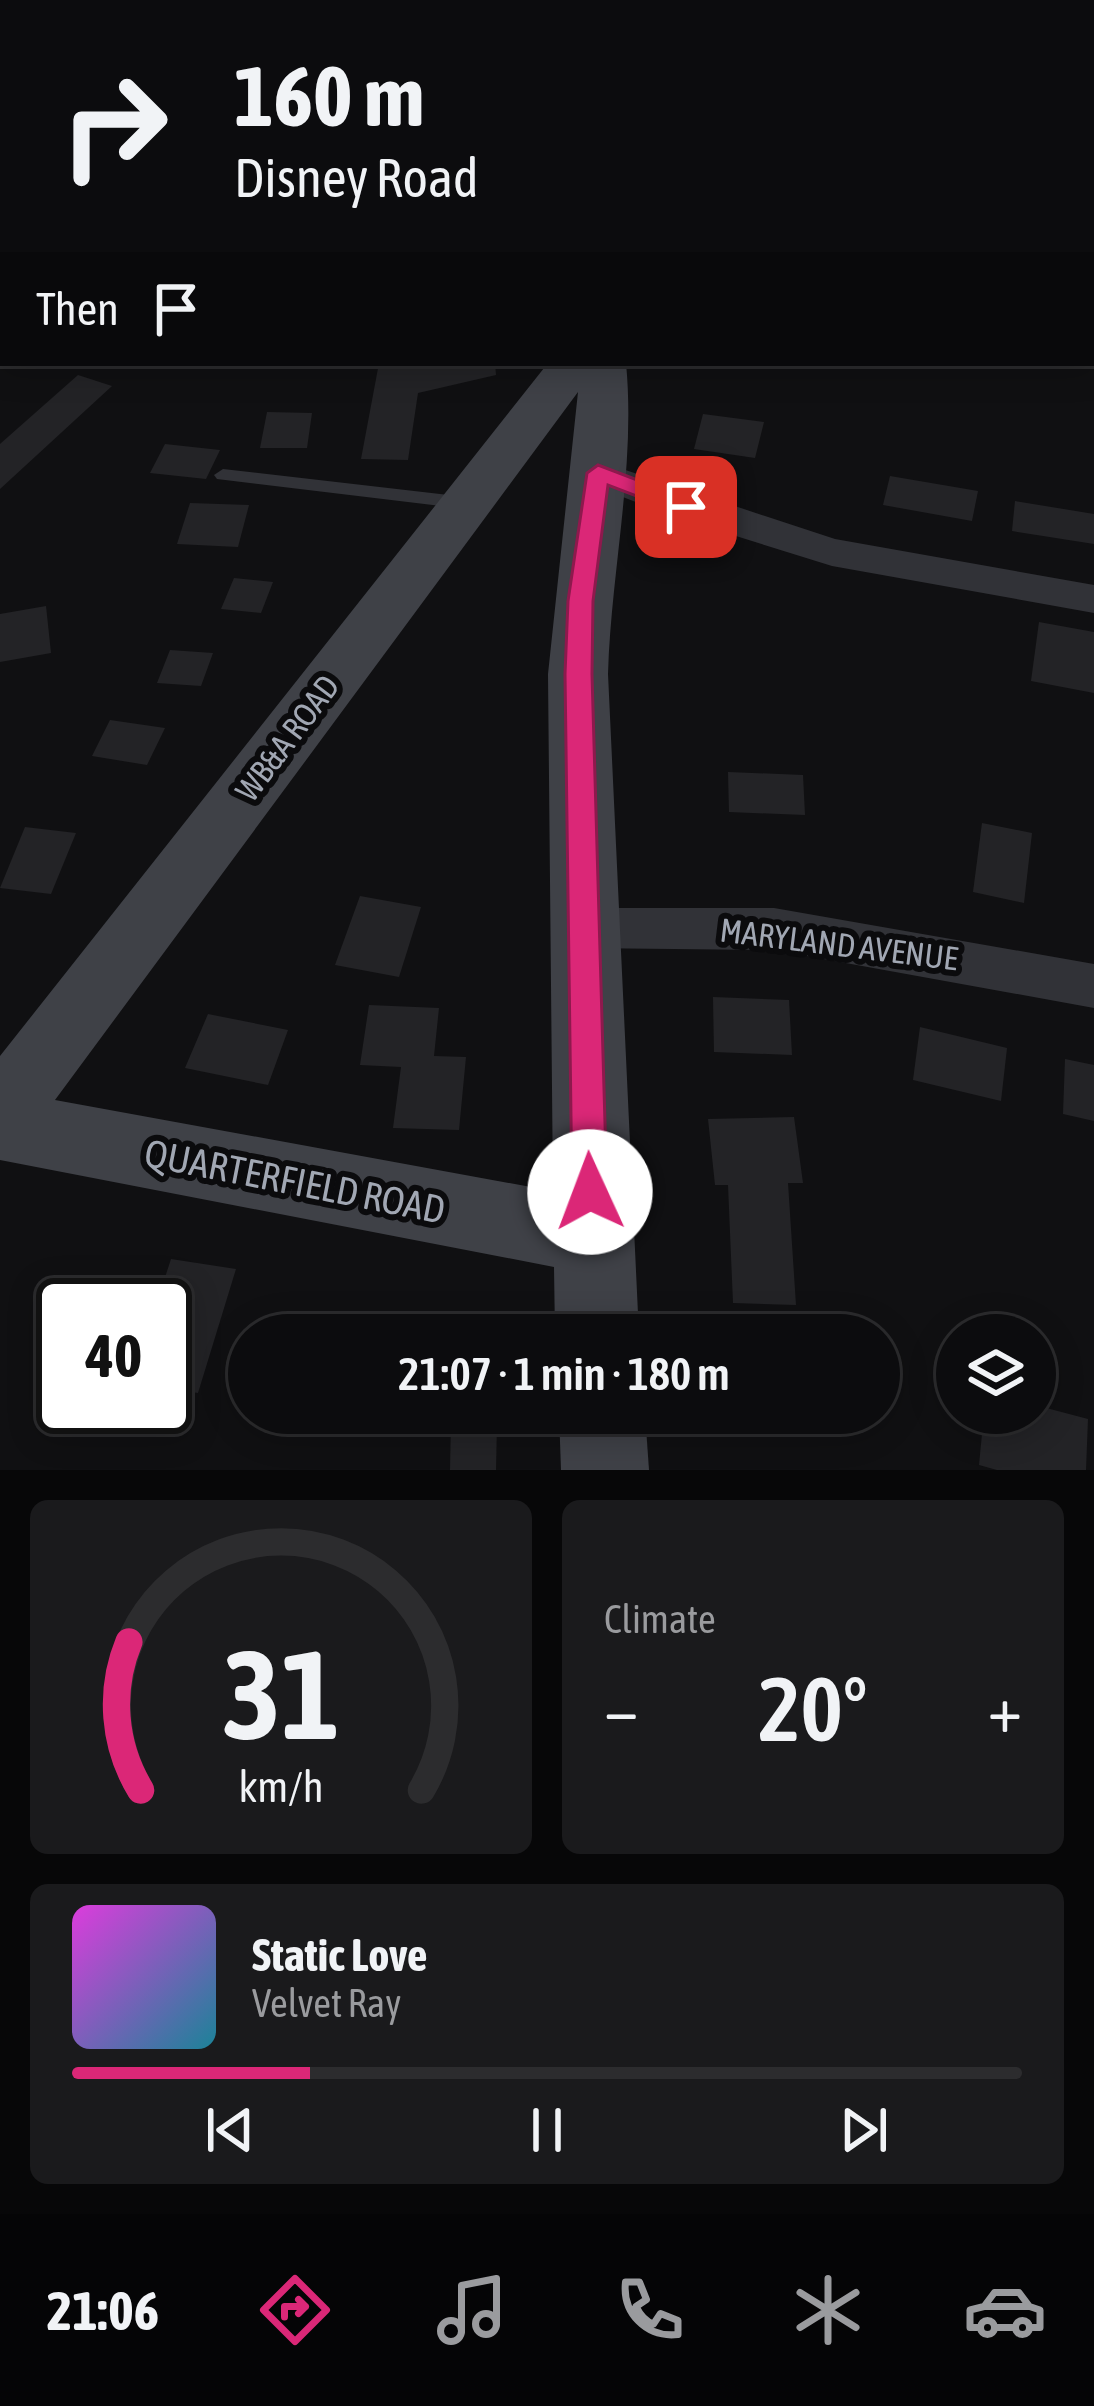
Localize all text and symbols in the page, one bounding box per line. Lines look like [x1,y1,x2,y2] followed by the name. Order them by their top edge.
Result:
[36,48,192,204] icon: right
[234,48,424,144] text: 160 m
[234,147,479,208] text: Disney Road
[143,276,209,342] icon: arrive
[36,283,119,335] text: Then
[635,456,737,558] pin
[653,474,719,540] icon: arrive
[227,668,347,808] street label: WB&A ROAD
[718,911,960,977] street label: MARYLAND AVENUE
[527,1129,653,1255] position arrow
[141,1130,449,1232] street label: QUARTERFIELD ROAD
[36,1278,192,1434] speed limit sign: 40
[936,1314,1056,1434] map controls
[936,1314,1056,1434] button: layers
[398,1348,730,1400] text: 21:07 · 1 min · 180 m
[604,1597,716,1641] text: Climate
[222,1622,340,1765] text: 31
[758,1657,868,1760] text: 20°
[604,1670,638,1746] text: −
[988,1670,1022,1746] text: +
[238,1762,324,1811] text: km/h
[252,1929,428,1981] text: Static Love
[252,1981,401,2025] text: Velvet Ray
[197,2097,263,2163] icon: previous
[514,2097,580,2163] icon: pause
[831,2097,897,2163] icon: next
[253,2268,337,2352] icon: directions
[430,2268,514,2352] icon: music
[608,2268,692,2352] icon: phone
[786,2268,870,2352] icon: climate
[963,2268,1047,2352] icon: car
[47,2280,159,2341] text: 21:06

